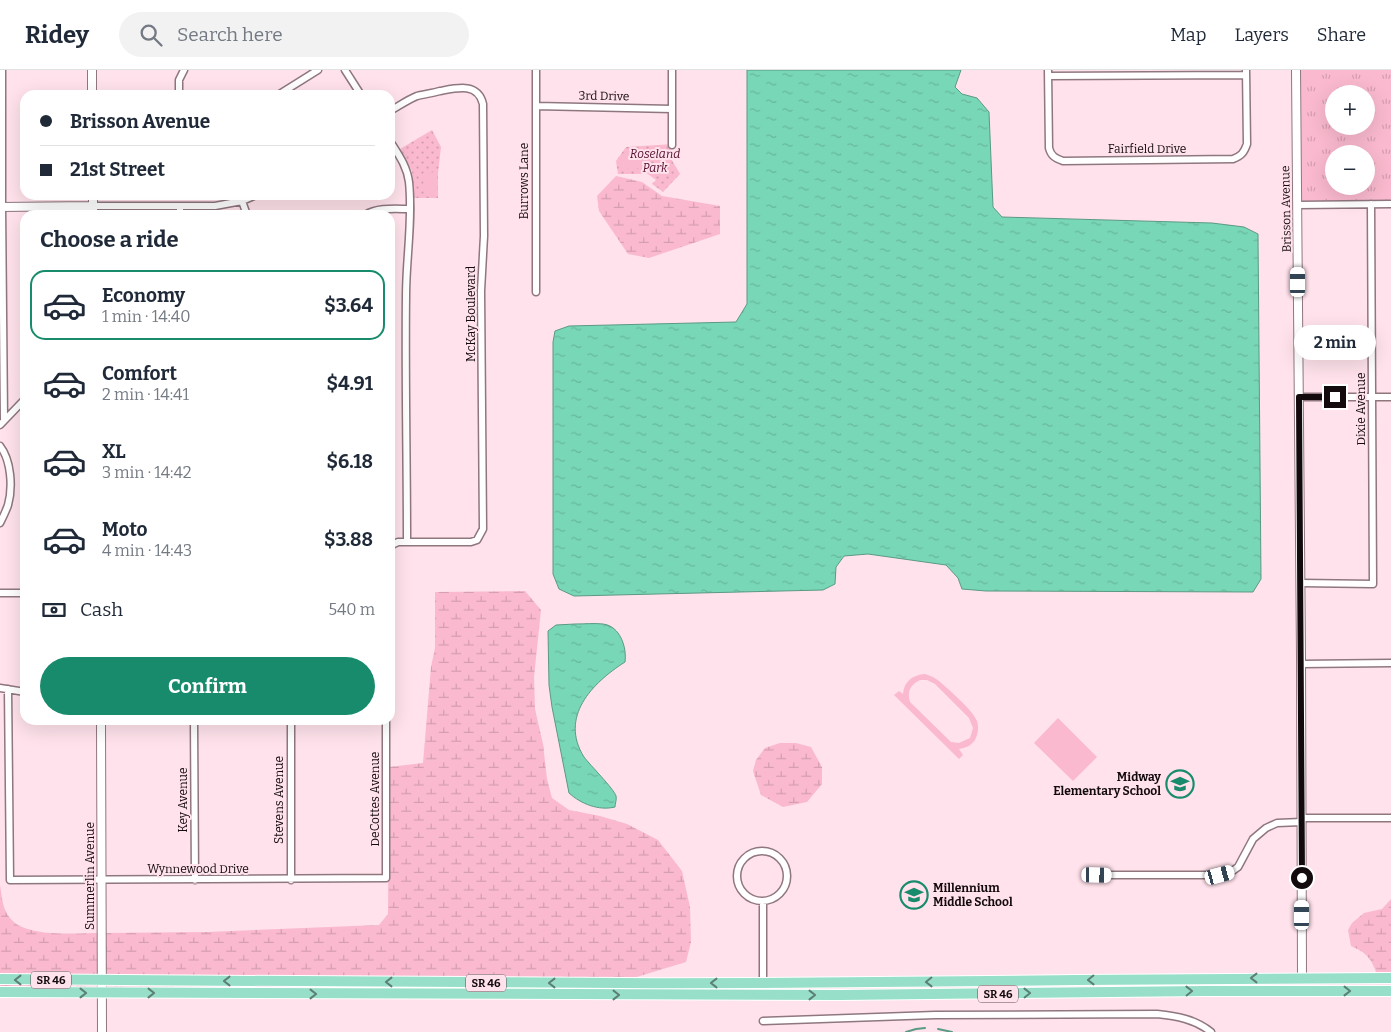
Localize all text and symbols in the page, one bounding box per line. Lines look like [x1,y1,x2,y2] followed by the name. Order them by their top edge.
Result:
[119,12,469,57] search box
[25,21,89,49] text: Ridey
[137,21,165,49] icon: search
[177,23,283,46] text: Search here
[1170,24,1206,46] text: Map
[1234,24,1289,46] text: Layers
[1317,24,1366,46] text: Share
[1325,85,1375,195] map controls
[1325,85,1375,135] button: +
[579,89,629,103] street label: 3rd Drive
[70,110,210,133] text: Brisson Avenue
[1108,142,1186,156] street label: Fairfield Drive
[517,143,531,219] street label: Burrows Lane
[1325,145,1375,195] button: −
[630,147,680,175] park label: Roseland Park
[70,158,165,181] text: 21st Street
[1278,165,1294,253] street label: Brisson Avenue
[40,226,179,253] text: Choose a ride
[464,266,478,362] street label: McKay Boulevard
[1290,267,1305,297] car
[42,283,87,328] icon: car
[102,284,185,307] text: Economy
[324,294,373,317] text: $3.64
[102,307,190,326] text: 1 min · 14:40
[1294,325,1376,360] callout: 2 min
[1314,333,1356,352] text: 2 min
[42,361,87,406] icon: car
[102,362,177,385] text: Comfort
[326,372,373,395] text: $4.91
[1354,373,1368,445] street label: Dixie Avenue
[102,385,189,404] text: 2 min · 14:41
[1324,386,1346,408] route end
[42,439,87,484] icon: car
[102,440,126,463] text: XL
[327,450,373,473] text: $6.18
[102,463,192,482] text: 3 min · 14:42
[42,517,87,562] icon: car
[102,518,148,541] text: Moto
[324,528,373,551] text: $3.88
[102,541,192,560] text: 4 min · 14:43
[40,596,68,624] icon: cash
[80,598,123,621] text: Cash
[328,600,375,619] text: 540 m
[40,657,375,715] button: Confirm
[368,752,382,846] street label: DeCottes Avenue
[272,756,286,844] street label: Stevens Avenue
[176,767,190,833] street label: Key Avenue
[1165,769,1195,799] school or university icon: Midway Elementary School
[1053,770,1161,798] place label: Midway Elementary School
[83,822,97,930] street label: Summerlin Avenue
[147,862,249,876] street label: Wynnewood Drive
[1203,864,1236,886] car
[1081,867,1112,883] car
[1291,867,1313,889] route start
[899,880,929,910] school or university icon: Millennium Middle School
[933,881,1013,909] place label: Millennium Middle School
[1294,900,1309,930] car
[31,972,71,988] road number: SR 46
[1249,973,1257,983] one-way arrow
[466,974,506,991] road number: SR 46
[14,975,22,985] one-way arrow
[1087,975,1095,985] one-way arrow
[223,976,230,986] one-way arrow
[385,977,393,987] one-way arrow
[925,977,932,987] one-way arrow
[548,978,556,988] one-way arrow
[710,978,718,988] one-way arrow
[978,986,1018,1002] road number: SR 46
[1186,986,1194,996] one-way arrow
[1344,986,1351,996] one-way arrow
[79,988,87,998] one-way arrow
[147,988,155,999] one-way arrow
[1024,988,1031,998] one-way arrow
[310,989,317,999] one-way arrow
[612,990,620,1000] one-way arrow
[808,990,816,1000] one-way arrow

